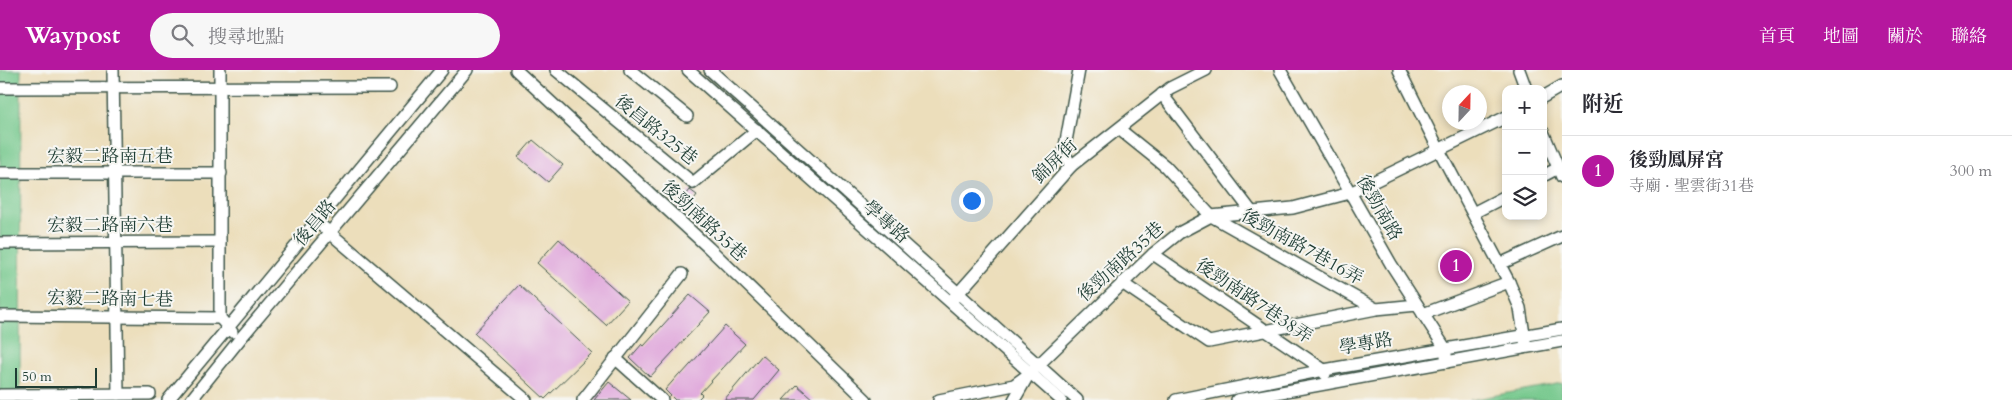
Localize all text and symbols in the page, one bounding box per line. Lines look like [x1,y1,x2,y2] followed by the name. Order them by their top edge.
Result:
[150,13,500,58] search box
[25,19,120,52] text: Waypost
[168,21,196,49] icon: search
[208,24,284,50] text: 搜尋地點
[1759,24,1795,49] text: 首頁
[1823,24,1859,49] text: 地圖
[1887,24,1923,49] text: 關於
[1951,24,1987,49] text: 聯絡
[1442,85,1487,130] north arrow
[1502,85,1547,220] map controls
[1502,85,1547,130] button: +
[609,89,703,171] street label: 後昌路325巷
[1582,90,1624,119] text: 附近
[1502,130,1547,175] button: −
[1027,133,1083,189] street label: 錦屏街
[47,144,173,169] street label: 宏毅二路南五巷
[1629,147,1724,173] text: 後勁鳳屏宮
[1594,160,1602,182] text: 1
[1950,160,1992,182] text: 300 m
[1350,171,1408,245] street label: 後勁南路
[656,175,752,267] street label: 後勁南路35巷
[1502,175,1547,220] button: layers
[1629,175,1754,197] text: 寺廟 · 聖雲街31巷
[959,188,985,214] your location
[288,194,342,252] street label: 後昌路
[857,195,915,249] street label: 學專路
[1237,203,1367,291] street label: 後勁南路7巷16弄
[47,213,173,238] street label: 宏毅二路南六巷
[1072,216,1170,308] street label: 後勁南路35巷
[1440,247,1472,285] pin: 1
[1191,253,1317,349] street label: 後勁南路7巷38弄
[47,285,173,313] street label: 宏毅二路南七巷
[1337,327,1395,361] street label: 學專路
[15,365,98,388] scale bar
[22,367,52,386] text: 50 m

